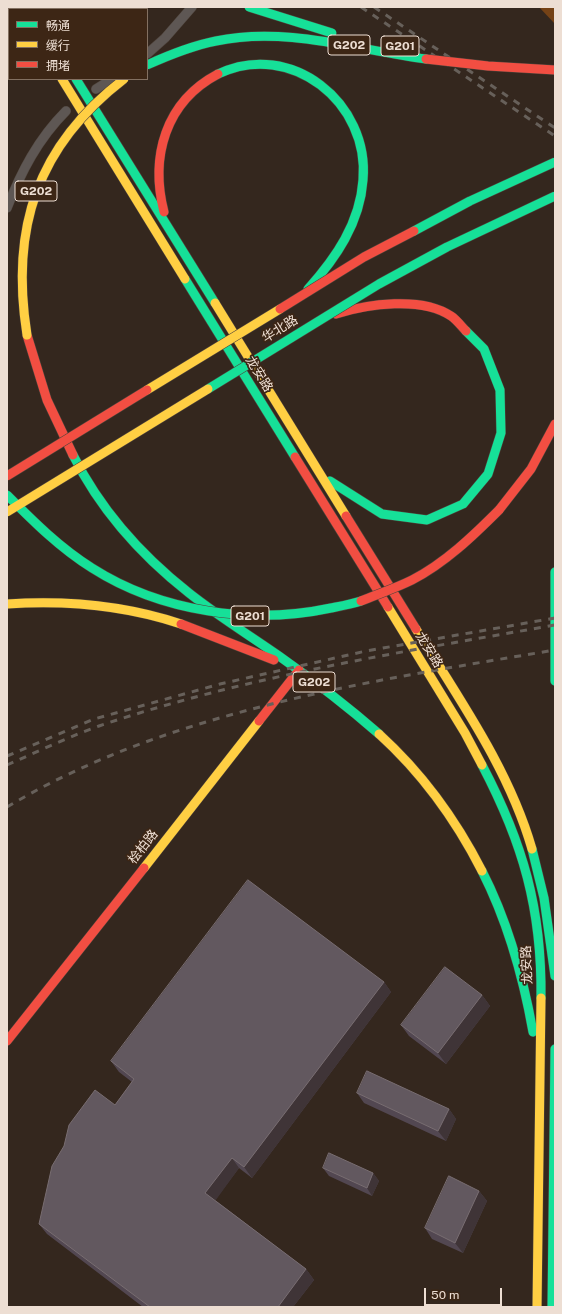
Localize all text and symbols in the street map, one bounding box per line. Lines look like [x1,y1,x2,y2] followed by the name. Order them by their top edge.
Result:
[8,8,148,80] legend
[46,19,70,33] text: 畅通
[328,35,370,55] road number: G202
[381,36,419,56] road number: G201
[46,39,70,53] text: 缓行
[46,59,70,73] text: 拥堵
[15,181,57,201] road number: G202
[259,312,301,346] street label: 华北路
[242,353,276,395] street label: 龙安路
[231,606,269,626] road number: G201
[412,629,446,671] street label: 龙安路
[293,672,335,692] road number: G202
[125,827,161,867] street label: 桧柏路
[518,945,536,985] street label: 龙安路
[426,1280,504,1306] scale bar
[431,1288,459,1302] text: 50 m

